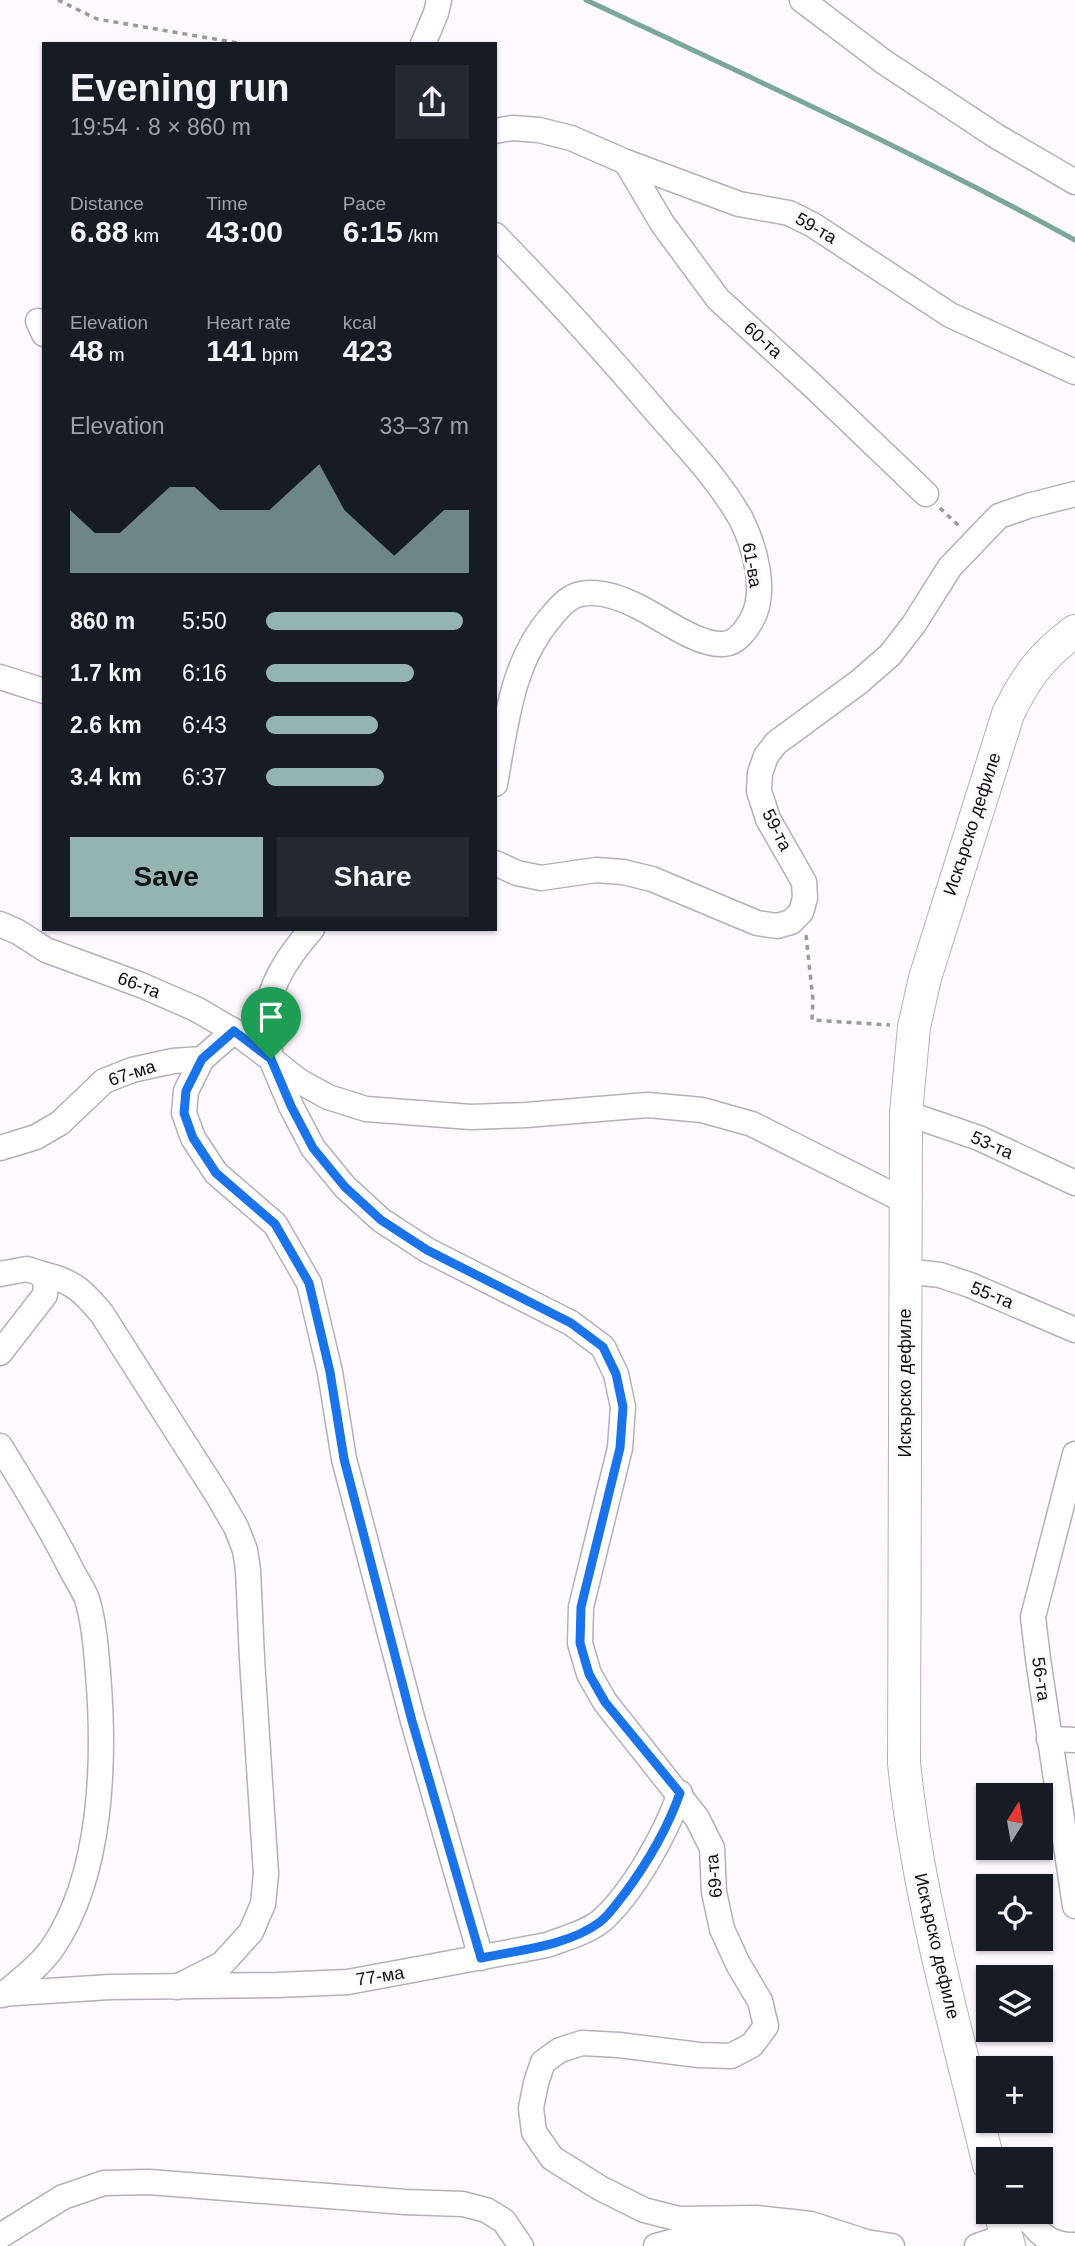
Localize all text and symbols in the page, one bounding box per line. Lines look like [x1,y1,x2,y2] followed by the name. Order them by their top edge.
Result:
[395,65,469,139] button: share
[70,67,290,109] text: Evening run
[70,114,251,140] text: 19:54 · 8 × 860 m
[70,193,144,214] text: Distance
[206,193,248,214] text: Time
[343,193,386,214] text: Pace
[792,208,841,248] street label: 59-та
[70,215,128,248] text: 6.88
[206,215,283,248] text: 43:00
[343,215,403,248] text: 6:15
[128,225,159,246] text: km
[403,225,439,246] text: /km
[70,312,148,333] text: Elevation
[206,312,291,333] text: Heart rate
[343,312,376,333] text: kcal
[740,318,787,363] street label: 60-та
[70,334,103,367] text: 48
[206,334,256,367] text: 141
[343,334,393,367] text: 423
[103,344,124,365] text: m
[256,344,299,365] text: bpm
[70,413,165,439] text: Elevation
[379,413,469,439] text: 33–37 m
[738,541,766,590] street label: 61-ва
[70,608,135,634] text: 860 m
[182,608,227,634] text: 5:50
[70,660,142,686] text: 1.7 km
[182,660,227,686] text: 6:16
[70,712,142,738] text: 2.6 km
[182,712,227,738] text: 6:43
[939,750,1005,898] street label: Искърско дефиле
[70,764,142,790] text: 3.4 km
[182,764,227,790] text: 6:37
[758,806,796,855] street label: 59-та
[70,837,263,917] button: Save
[277,837,469,917] button: Share
[115,968,164,1003] street label: 66-та
[241,987,301,1059] pin
[252,998,290,1036] icon: arrive
[106,1056,159,1090] street label: 67-ма
[968,1127,1017,1163] street label: 53-та
[968,1277,1017,1313] street label: 55-та
[895,1308,915,1458] street label: Искърско дефиле
[1028,1656,1054,1703] street label: 56-та
[976,1783,1054,1860] north arrow
[976,1783,1053,2224] map controls
[702,1852,726,1899] street label: 69-та
[910,1871,964,2021] street label: Искърско дефиле
[976,1874,1053,1951] button: locate
[355,1962,406,1990] street label: 77-ма
[976,1965,1053,2042] button: layers
[976,2056,1053,2133] button: +
[976,2147,1053,2224] button: −

